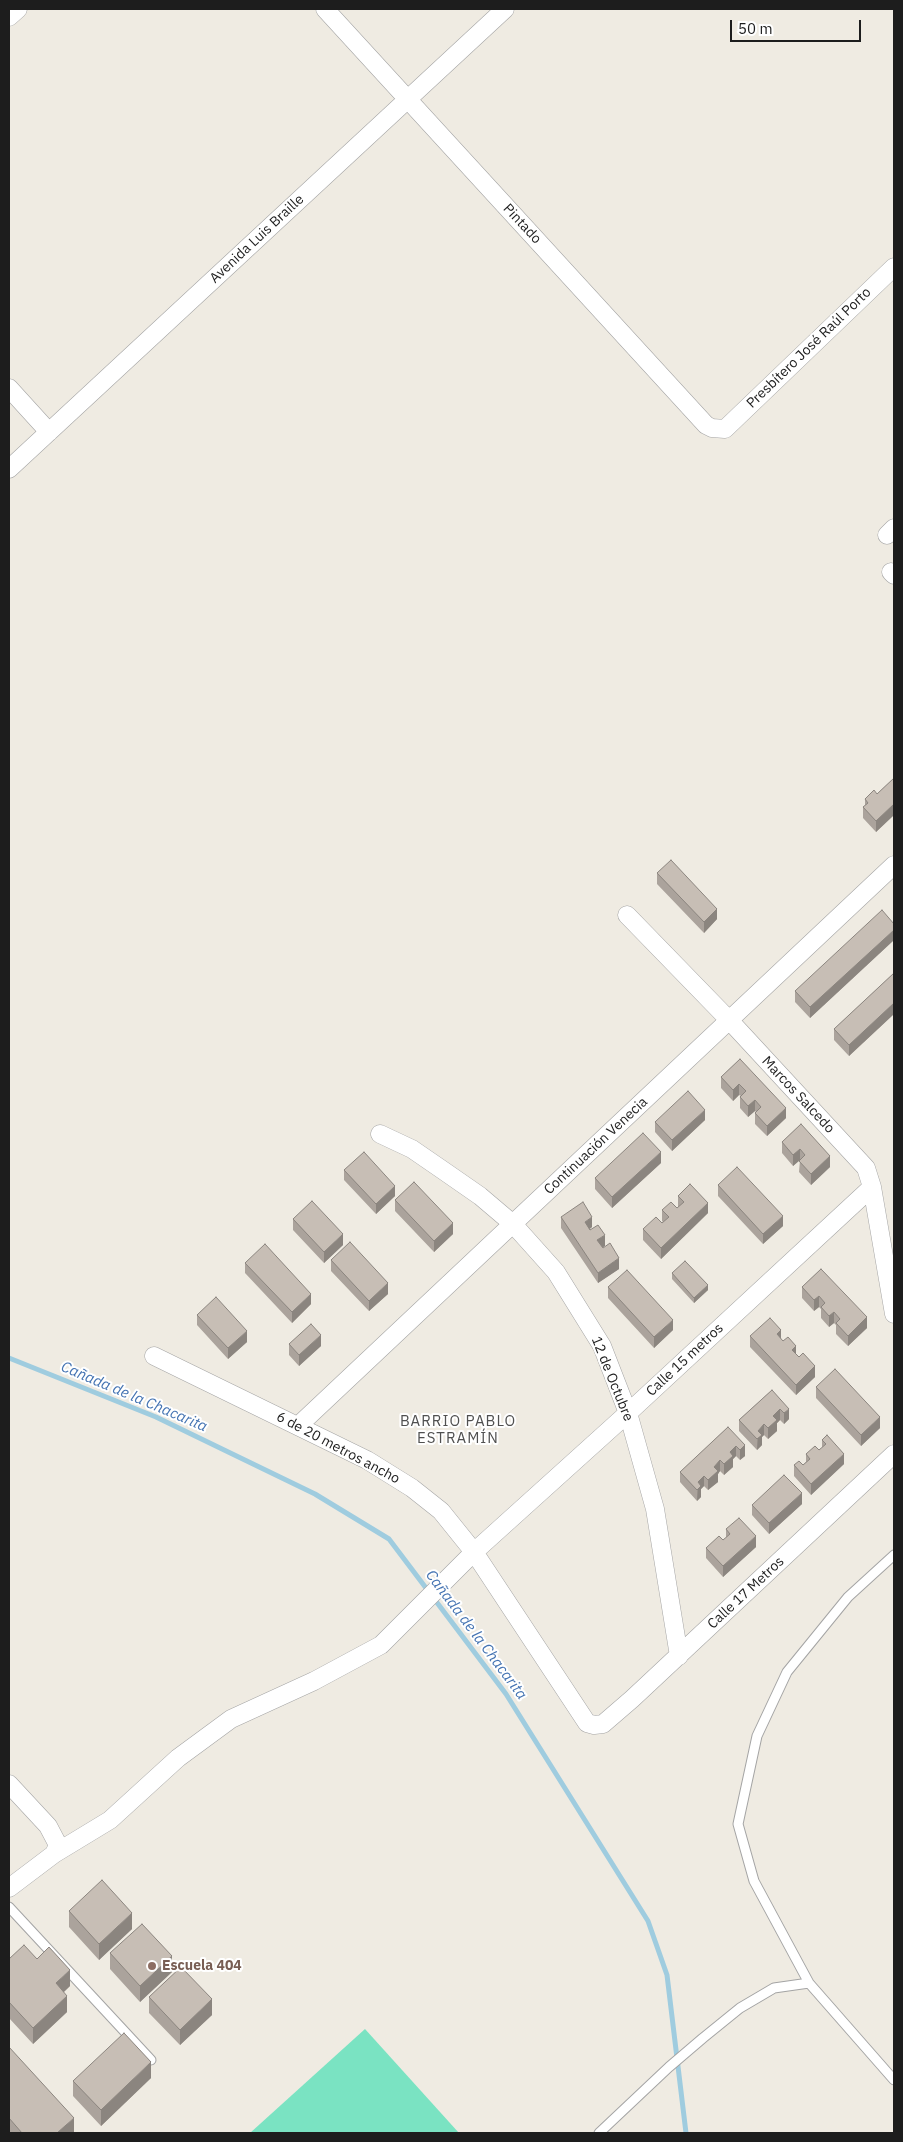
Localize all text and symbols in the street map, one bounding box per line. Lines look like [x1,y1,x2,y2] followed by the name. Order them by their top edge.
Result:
[733,10,864,42] scale bar
[738,19,773,38] text: 50 m
[207,191,307,287] street label: Avenida Luis Braille
[499,201,545,247] street label: Pintado
[743,284,875,412] street label: Presbítero José Raúl Porto
[758,1053,838,1137] street label: Marcos Salcedo
[541,1094,651,1198] street label: Continuación Venecia
[643,1320,727,1400] street label: Calle 15 metros
[587,1334,637,1424] street label: 12 de Octubre
[58,1358,210,1436] water label: Cañada de la Chacarita
[274,1408,402,1488] street label: 6 de 20 metros ancho
[398,1413,518,1448] district label: BARRIO PABLO ESTRAMÍN
[704,1553,788,1633] street label: Calle 17 Metros
[422,1567,530,1703] water label: Cañada de la Chacarita
[162,1958,242,1974] place label: Escuela 404
[146,1960,158,1972] marker: Escuela 404

